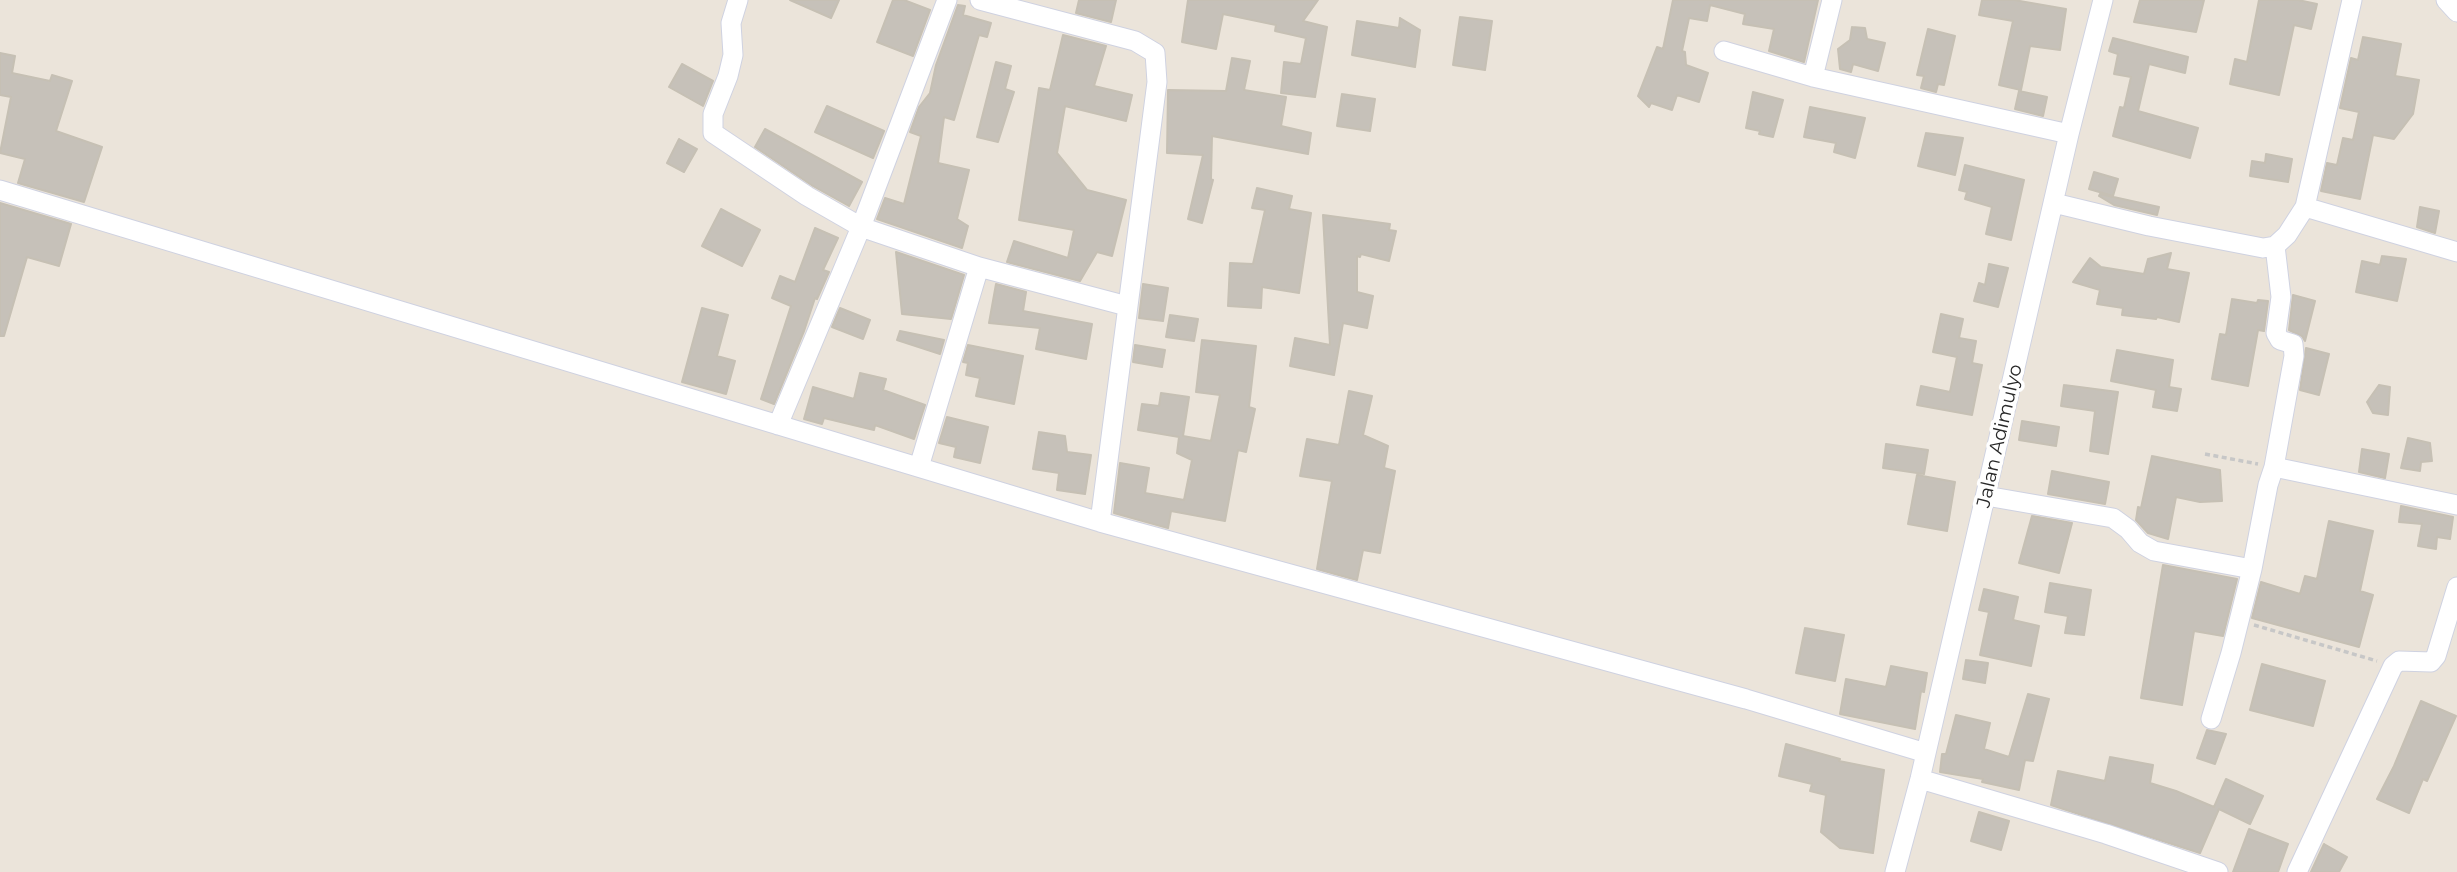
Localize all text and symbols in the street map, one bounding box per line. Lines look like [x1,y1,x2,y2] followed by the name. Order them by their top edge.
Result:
[1972,362,2028,510] street label: Jalan Adimulyo

